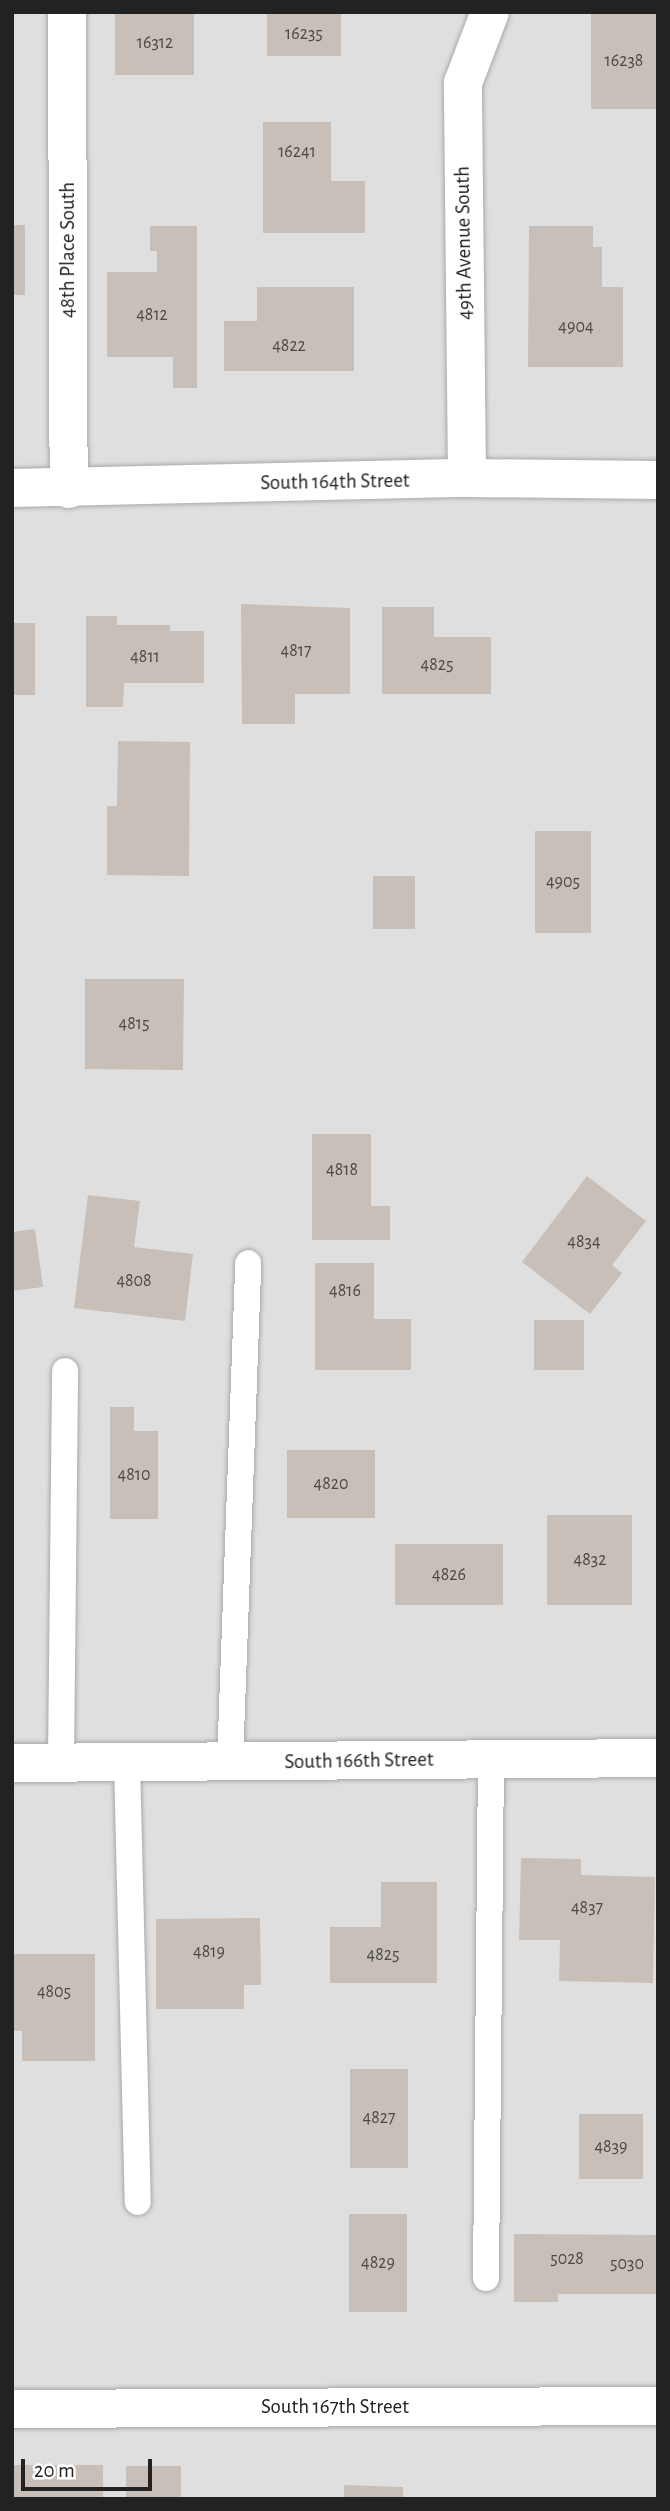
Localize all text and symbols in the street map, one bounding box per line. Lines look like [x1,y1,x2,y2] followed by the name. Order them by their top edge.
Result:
[285,23,323,45] house number: 16235
[137,32,173,54] house number: 16312
[605,50,643,72] house number: 16238
[278,141,316,163] house number: 16241
[450,166,478,320] street label: 49th Avenue South
[55,182,81,318] street label: 48th Place South
[136,304,168,326] house number: 4812
[558,316,594,338] house number: 4904
[272,335,306,357] house number: 4822
[260,468,410,496] street label: South 164th Street
[281,640,311,662] house number: 4817
[130,646,160,668] house number: 4811
[421,654,453,676] house number: 4825
[546,871,580,893] house number: 4905
[119,1013,149,1035] house number: 4815
[326,1159,358,1181] house number: 4818
[567,1231,601,1253] house number: 4834
[116,1270,152,1292] house number: 4808
[329,1280,361,1302] house number: 4816
[118,1464,150,1486] house number: 4810
[314,1473,348,1495] house number: 4820
[574,1549,606,1571] house number: 4832
[432,1564,466,1586] house number: 4826
[284,1747,434,1775] street label: South 166th Street
[571,1897,603,1919] house number: 4837
[193,1941,225,1963] house number: 4819
[367,1944,399,1966] house number: 4825
[37,1981,71,2003] house number: 4805
[363,2107,395,2129] house number: 4827
[594,2136,628,2158] house number: 4839
[550,2248,584,2270] house number: 5028
[361,2252,395,2274] house number: 4829
[610,2253,644,2275] house number: 5030
[261,2394,409,2420] street label: South 167th Street
[24,2444,156,2488] scale bar
[34,2460,75,2481] text: 20 m

